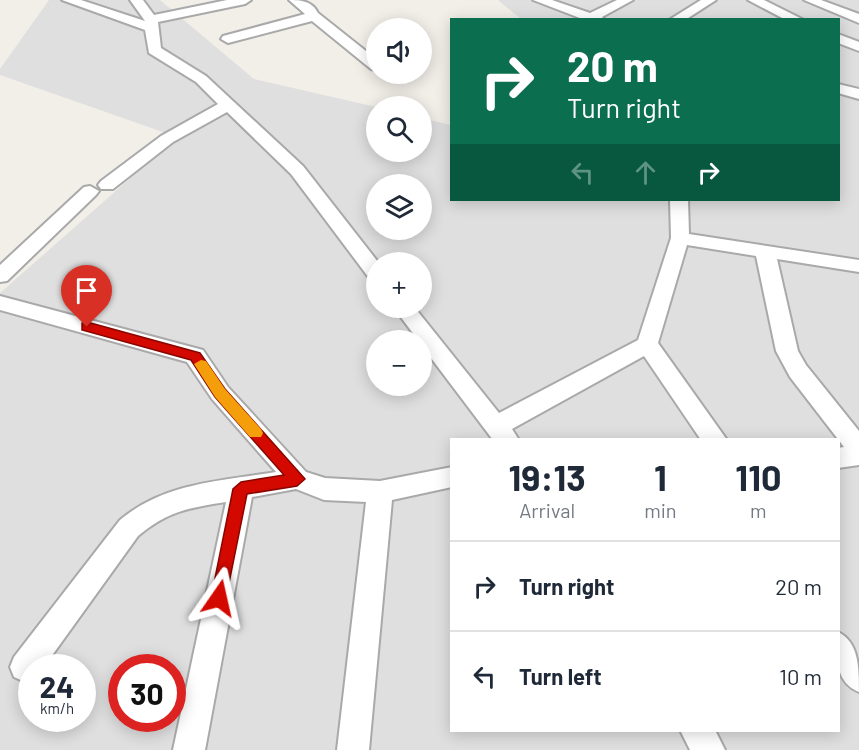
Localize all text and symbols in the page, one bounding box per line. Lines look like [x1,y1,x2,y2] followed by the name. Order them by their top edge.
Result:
[366,18,432,396] map controls
[366,18,432,84] button: sound
[567,40,658,90] text: 20 m
[468,42,546,120] icon: right
[567,91,681,123] text: Turn right
[366,96,432,162] button: search
[566,156,599,189] icon: left
[629,156,662,189] icon: ahead
[692,156,725,189] icon: right
[366,174,432,240] button: layers
[366,252,432,318] button: +
[61,265,112,327] pin
[70,274,103,307] icon: arrive
[366,330,432,396] button: −
[509,455,586,498] text: 19:13
[654,455,667,498] text: 1
[735,455,781,498] text: 110
[519,498,575,522] text: Arrival
[644,498,677,522] text: min
[750,498,767,522] text: m
[187,566,251,630] position arrow
[468,570,501,603] icon: right
[519,573,614,599] text: Turn right
[775,573,822,599] text: 20 m
[108,654,186,732] speed limit sign: 30
[468,660,501,693] icon: left
[519,663,602,689] text: Turn left
[779,663,822,689] text: 10 m
[40,668,74,704] text: 24
[40,699,74,717] text: km/h

